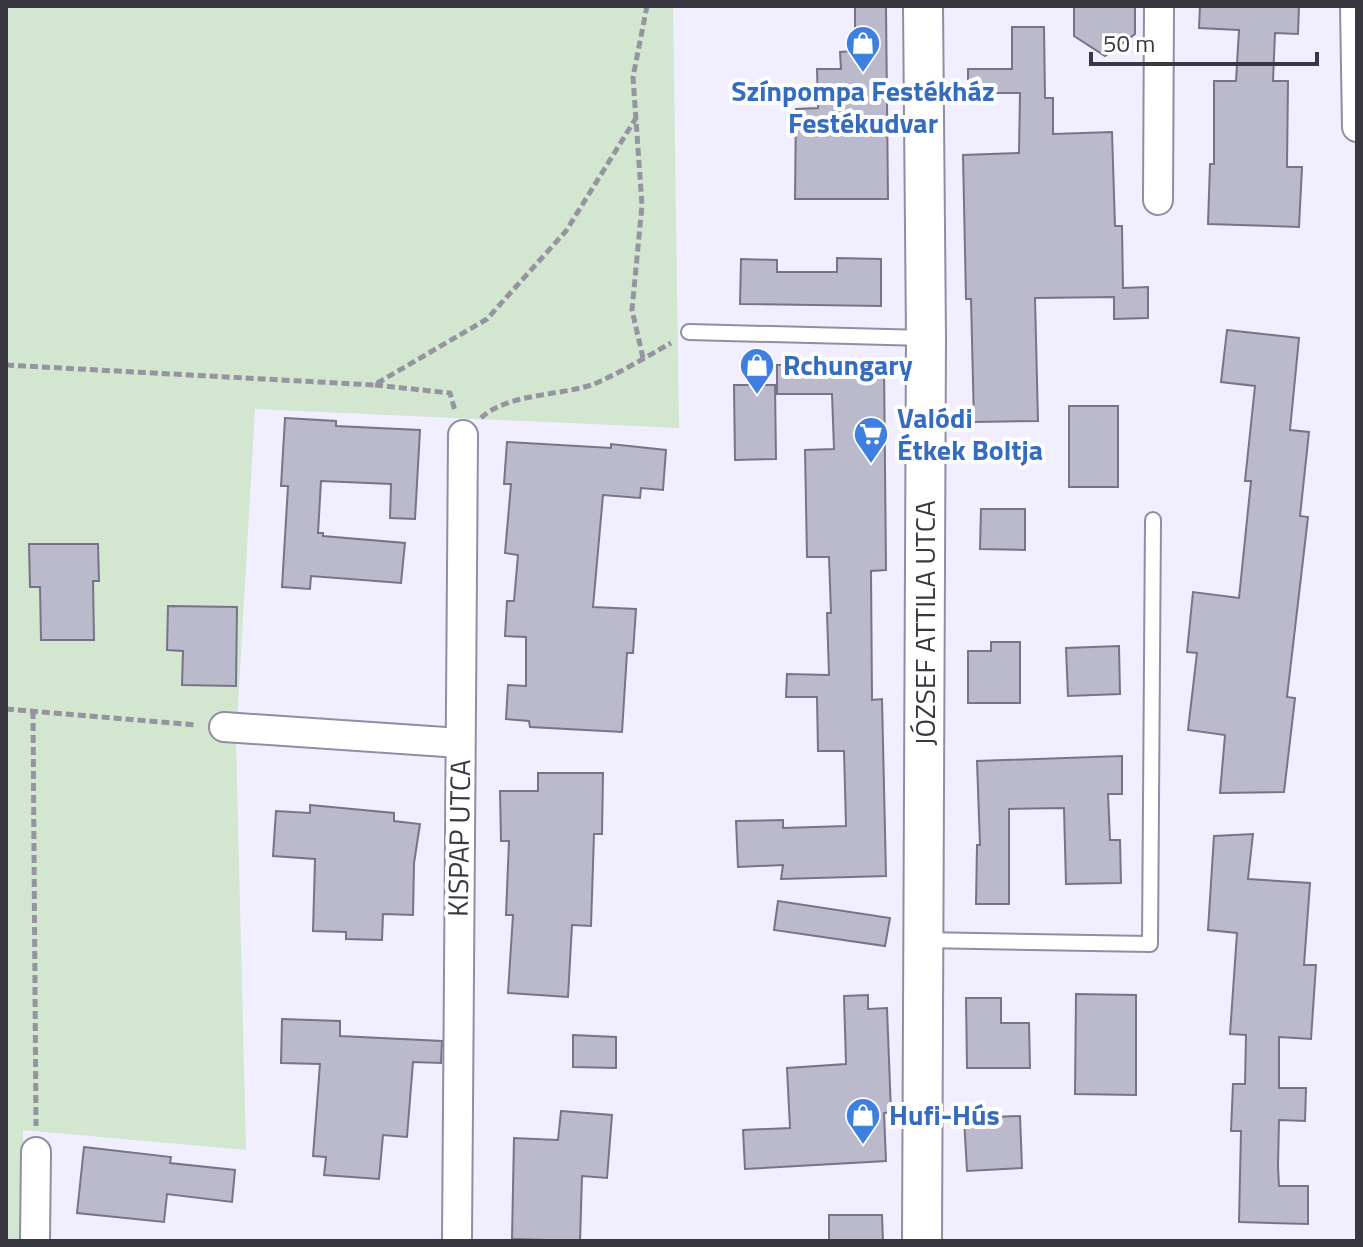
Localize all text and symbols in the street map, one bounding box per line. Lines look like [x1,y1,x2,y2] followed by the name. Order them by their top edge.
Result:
[1091,16,1317,66] scale bar
[844,24,882,74] shop icon: Színpompa Festékház Festékudvar
[1103,25,1155,61] text: 50 m
[731,69,995,144] place label: Színpompa Festékház Festékudvar
[783,343,913,386] place label: Rchungary
[738,346,776,396] shop icon: Rchungary
[897,396,1043,471] place label: Valódi Étkek Boltja
[852,415,890,465] supermarket icon: Valódi Étkek Boltja
[903,500,946,746] street label: JÓZSEF ATTILA UTCA
[436,759,481,917] street label: KISPAP UTCA
[889,1093,1000,1136] place label: Hufi-Hús
[844,1096,882,1146] shop icon: Hufi-Hús

